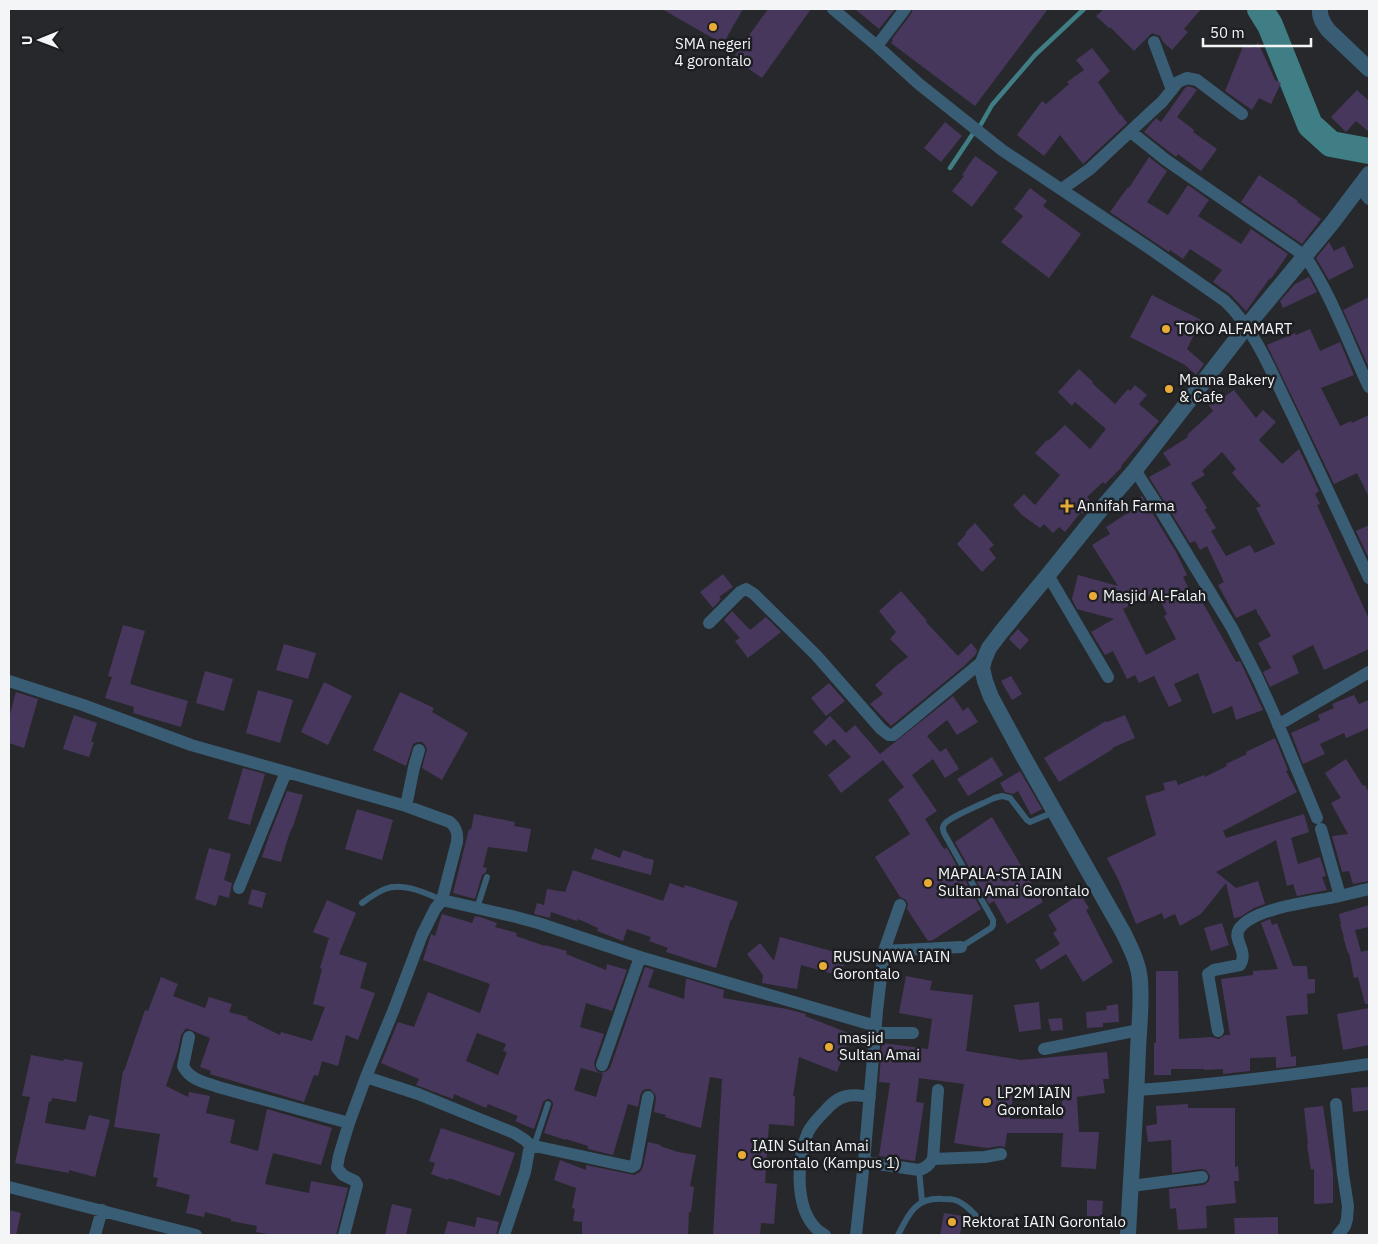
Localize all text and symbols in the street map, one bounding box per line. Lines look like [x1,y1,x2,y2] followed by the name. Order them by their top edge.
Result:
[15,15,65,65] north arrow
[1203,15,1310,47] scale bar
[707,21,719,33] marker: SMA negeri 4 gorontalo
[1210,23,1245,42] text: 50 m
[675,34,751,70] place label: SMA negeri 4 gorontalo
[18,35,36,45] text: U
[1176,319,1293,338] place label: TOKO ALFAMART
[1160,323,1172,335] marker: TOKO ALFAMART
[1179,370,1275,406] place label: Manna Bakery & Cafe
[1163,383,1175,395] marker: Manna Bakery & Cafe
[1077,496,1175,515] place label: Annifah Farma
[1061,500,1073,512] marker: Annifah Farma
[1103,586,1206,605] place label: Masjid Al-Falah
[1087,590,1099,602] marker: Masjid Al-Falah
[938,864,1090,900] place label: MAPALA-STA IAIN Sultan Amai Gorontalo
[922,877,934,889] marker: MAPALA-STA IAIN Sultan Amai Gorontalo
[833,947,950,983] place label: RUSUNAWA IAIN Gorontalo
[817,960,829,972] marker: RUSUNAWA IAIN Gorontalo
[839,1028,920,1064] place label: masjid Sultan Amai
[823,1041,835,1053] marker: masjid Sultan Amai
[997,1083,1071,1119] place label: LP2M IAIN Gorontalo
[981,1096,993,1108] marker: LP2M IAIN Gorontalo
[752,1136,900,1172] place label: IAIN Sultan Amai Gorontalo (Kampus 1)
[736,1149,748,1161] marker: IAIN Sultan Amai Gorontalo (Kampus 1)
[962,1212,1126,1231] place label: Rektorat IAIN Gorontalo
[946,1216,958,1228] marker: Rektorat IAIN Gorontalo

